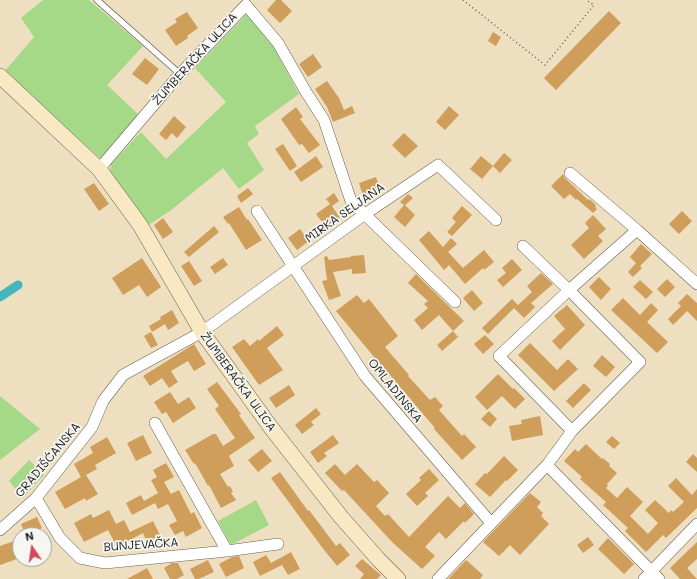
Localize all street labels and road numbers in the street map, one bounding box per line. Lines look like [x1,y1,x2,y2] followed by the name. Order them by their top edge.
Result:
[150,10,240,108] street label: ŽUMBERAČKA ULICA
[302,180,388,246] street label: MIRKA SELJANA
[197,329,279,435] street label: ŽUMBERAČKA ULICA
[365,356,425,426] street label: OMLADINSKA
[13,420,83,500] street label: GRADIŠĆANSKA
[103,535,179,555] street label: BUNJEVAČKA

